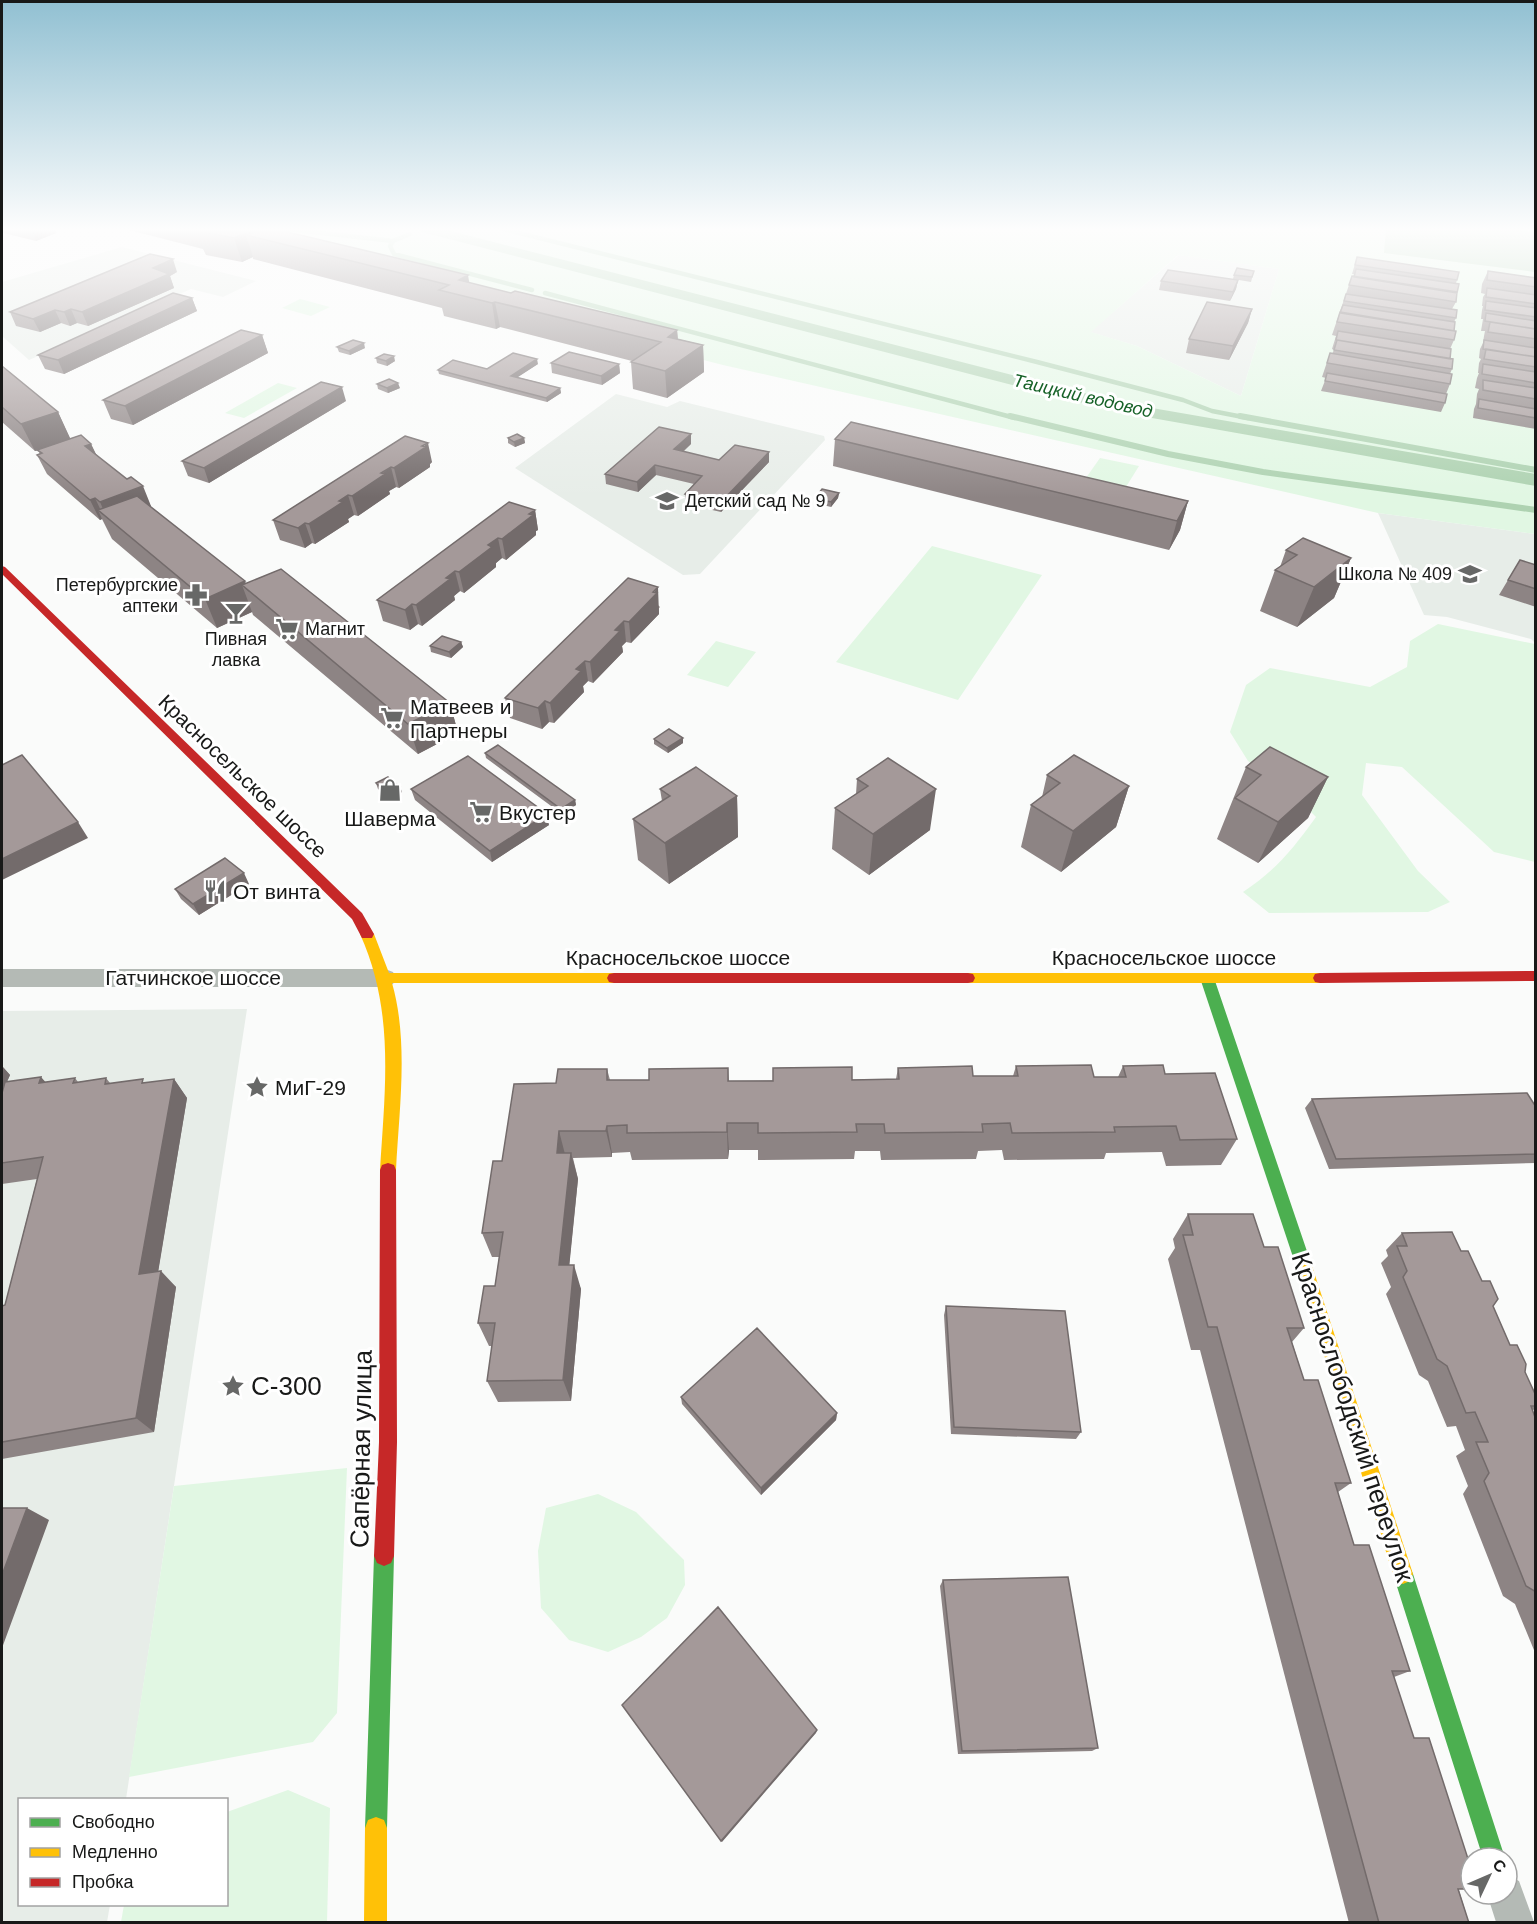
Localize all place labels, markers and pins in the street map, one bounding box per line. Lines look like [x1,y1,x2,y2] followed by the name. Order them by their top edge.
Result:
[654,488,680,514] school or university icon: Детский сад № 9
[685,491,825,511] place label: Детский сад № 9
[1457,561,1483,587] school or university icon: Школа № 409
[1338,564,1452,584] place label: Школа № 409
[56,575,178,616] place label: Петербургские аптеки
[183,582,209,608] pharmacy icon: Петербургские аптеки
[223,600,249,626] bar icon: Пивная лавка
[274,616,300,642] supermarket icon: Магнит
[305,619,365,639] place label: Магнит
[205,629,267,670] place label: Пивная лавка
[410,695,512,742] place label: Матвеев и Партнеры
[379,705,405,731] supermarket icon: Матвеев и Партнеры
[377,777,403,803] shop icon: Шаверма
[468,799,494,825] supermarket icon: Вкустер
[499,801,576,824] place label: Вкустер
[344,807,436,830] place label: Шаверма
[202,878,228,904] restaurant icon: От винта
[233,880,321,903] place label: От винта
[244,1074,270,1100] place icon: МиГ-29
[275,1076,346,1099] place label: МиГ-29
[251,1371,322,1401] place label: С-300
[220,1373,246,1399] place icon: С-300

